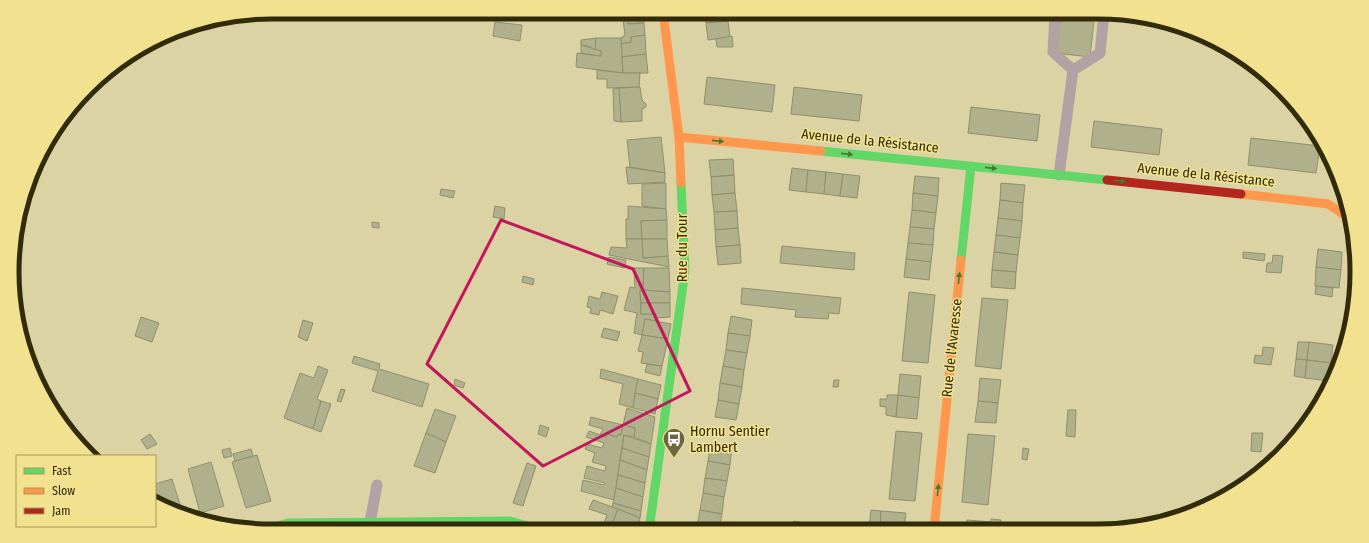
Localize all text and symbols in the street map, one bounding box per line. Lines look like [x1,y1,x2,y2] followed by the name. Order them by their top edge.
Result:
[800,125,940,157] street label: Avenue de la Résistance
[712,137,724,144] one-way arrow
[841,150,853,157] one-way arrow
[1136,159,1276,191] street label: Avenue de la Résistance
[985,165,997,172] one-way arrow
[1114,178,1126,185] one-way arrow
[674,214,691,282] street label: Rue du Tour
[956,272,963,284] one-way arrow
[938,298,966,398] street label: Rue de l'Avaresse
[690,423,770,456] place label: Hornu Sentier Lambert
[661,426,687,459] bus stop icon: Hornu Sentier Lambert
[16,455,156,527] legend
[52,464,71,478] text: Fast
[52,484,75,498] text: Slow
[934,484,941,497] one-way arrow
[52,504,70,518] text: Jam

